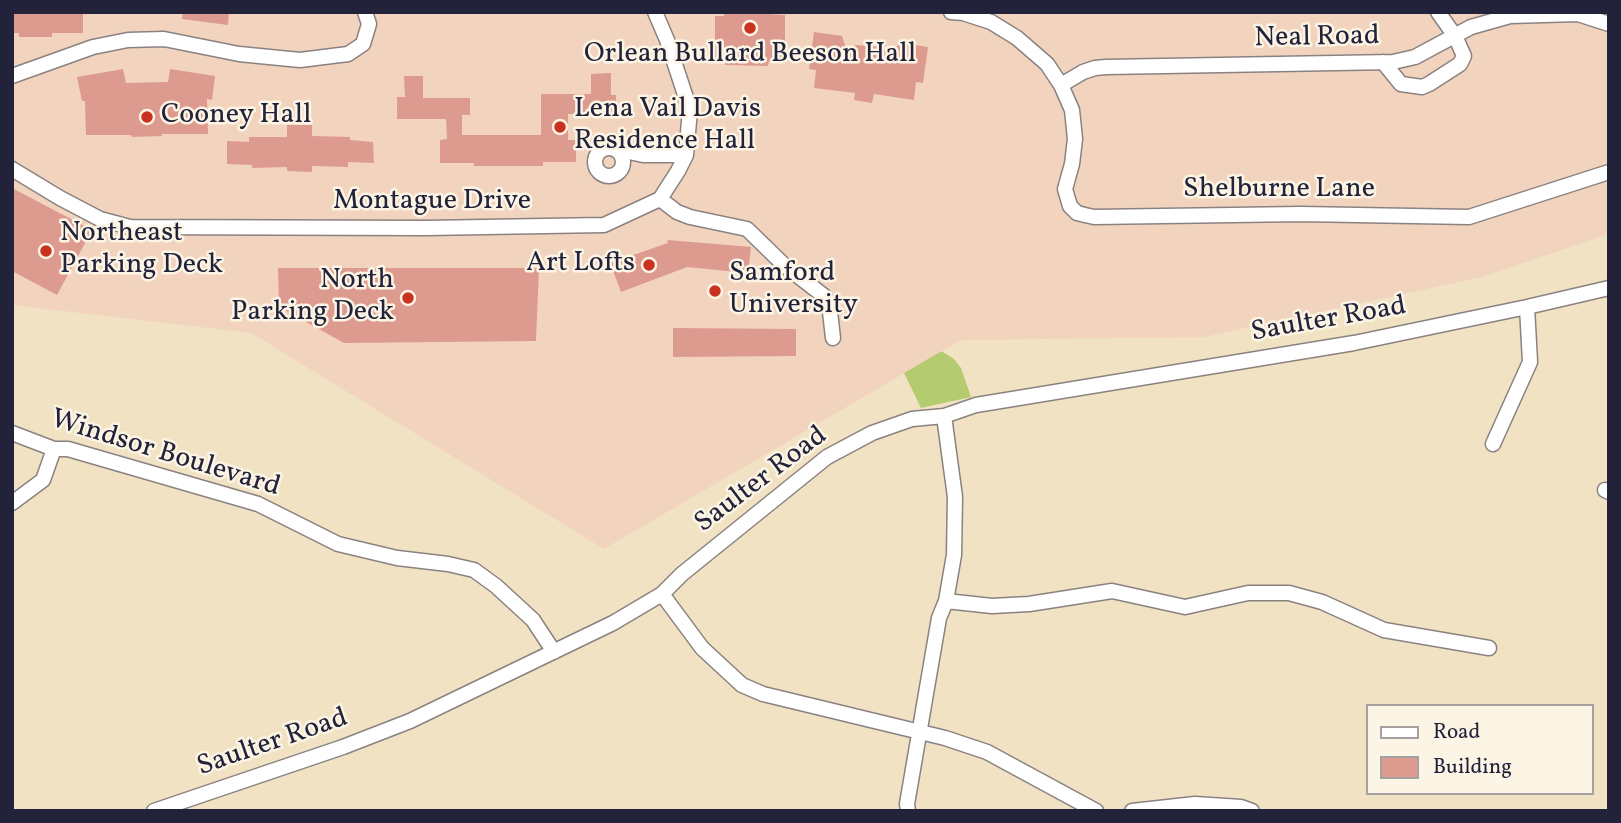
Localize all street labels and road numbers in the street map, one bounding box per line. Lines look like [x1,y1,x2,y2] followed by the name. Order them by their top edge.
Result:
[1254,21,1380,57] street label: Neal Road
[1183,174,1375,208] street label: Shelburne Lane
[333,186,531,220] street label: Montague Drive
[1249,291,1409,351] street label: Saulter Road
[46,404,284,506] street label: Windsor Boulevard
[689,420,835,542] street label: Saulter Road
[193,703,353,785] street label: Saulter Road

